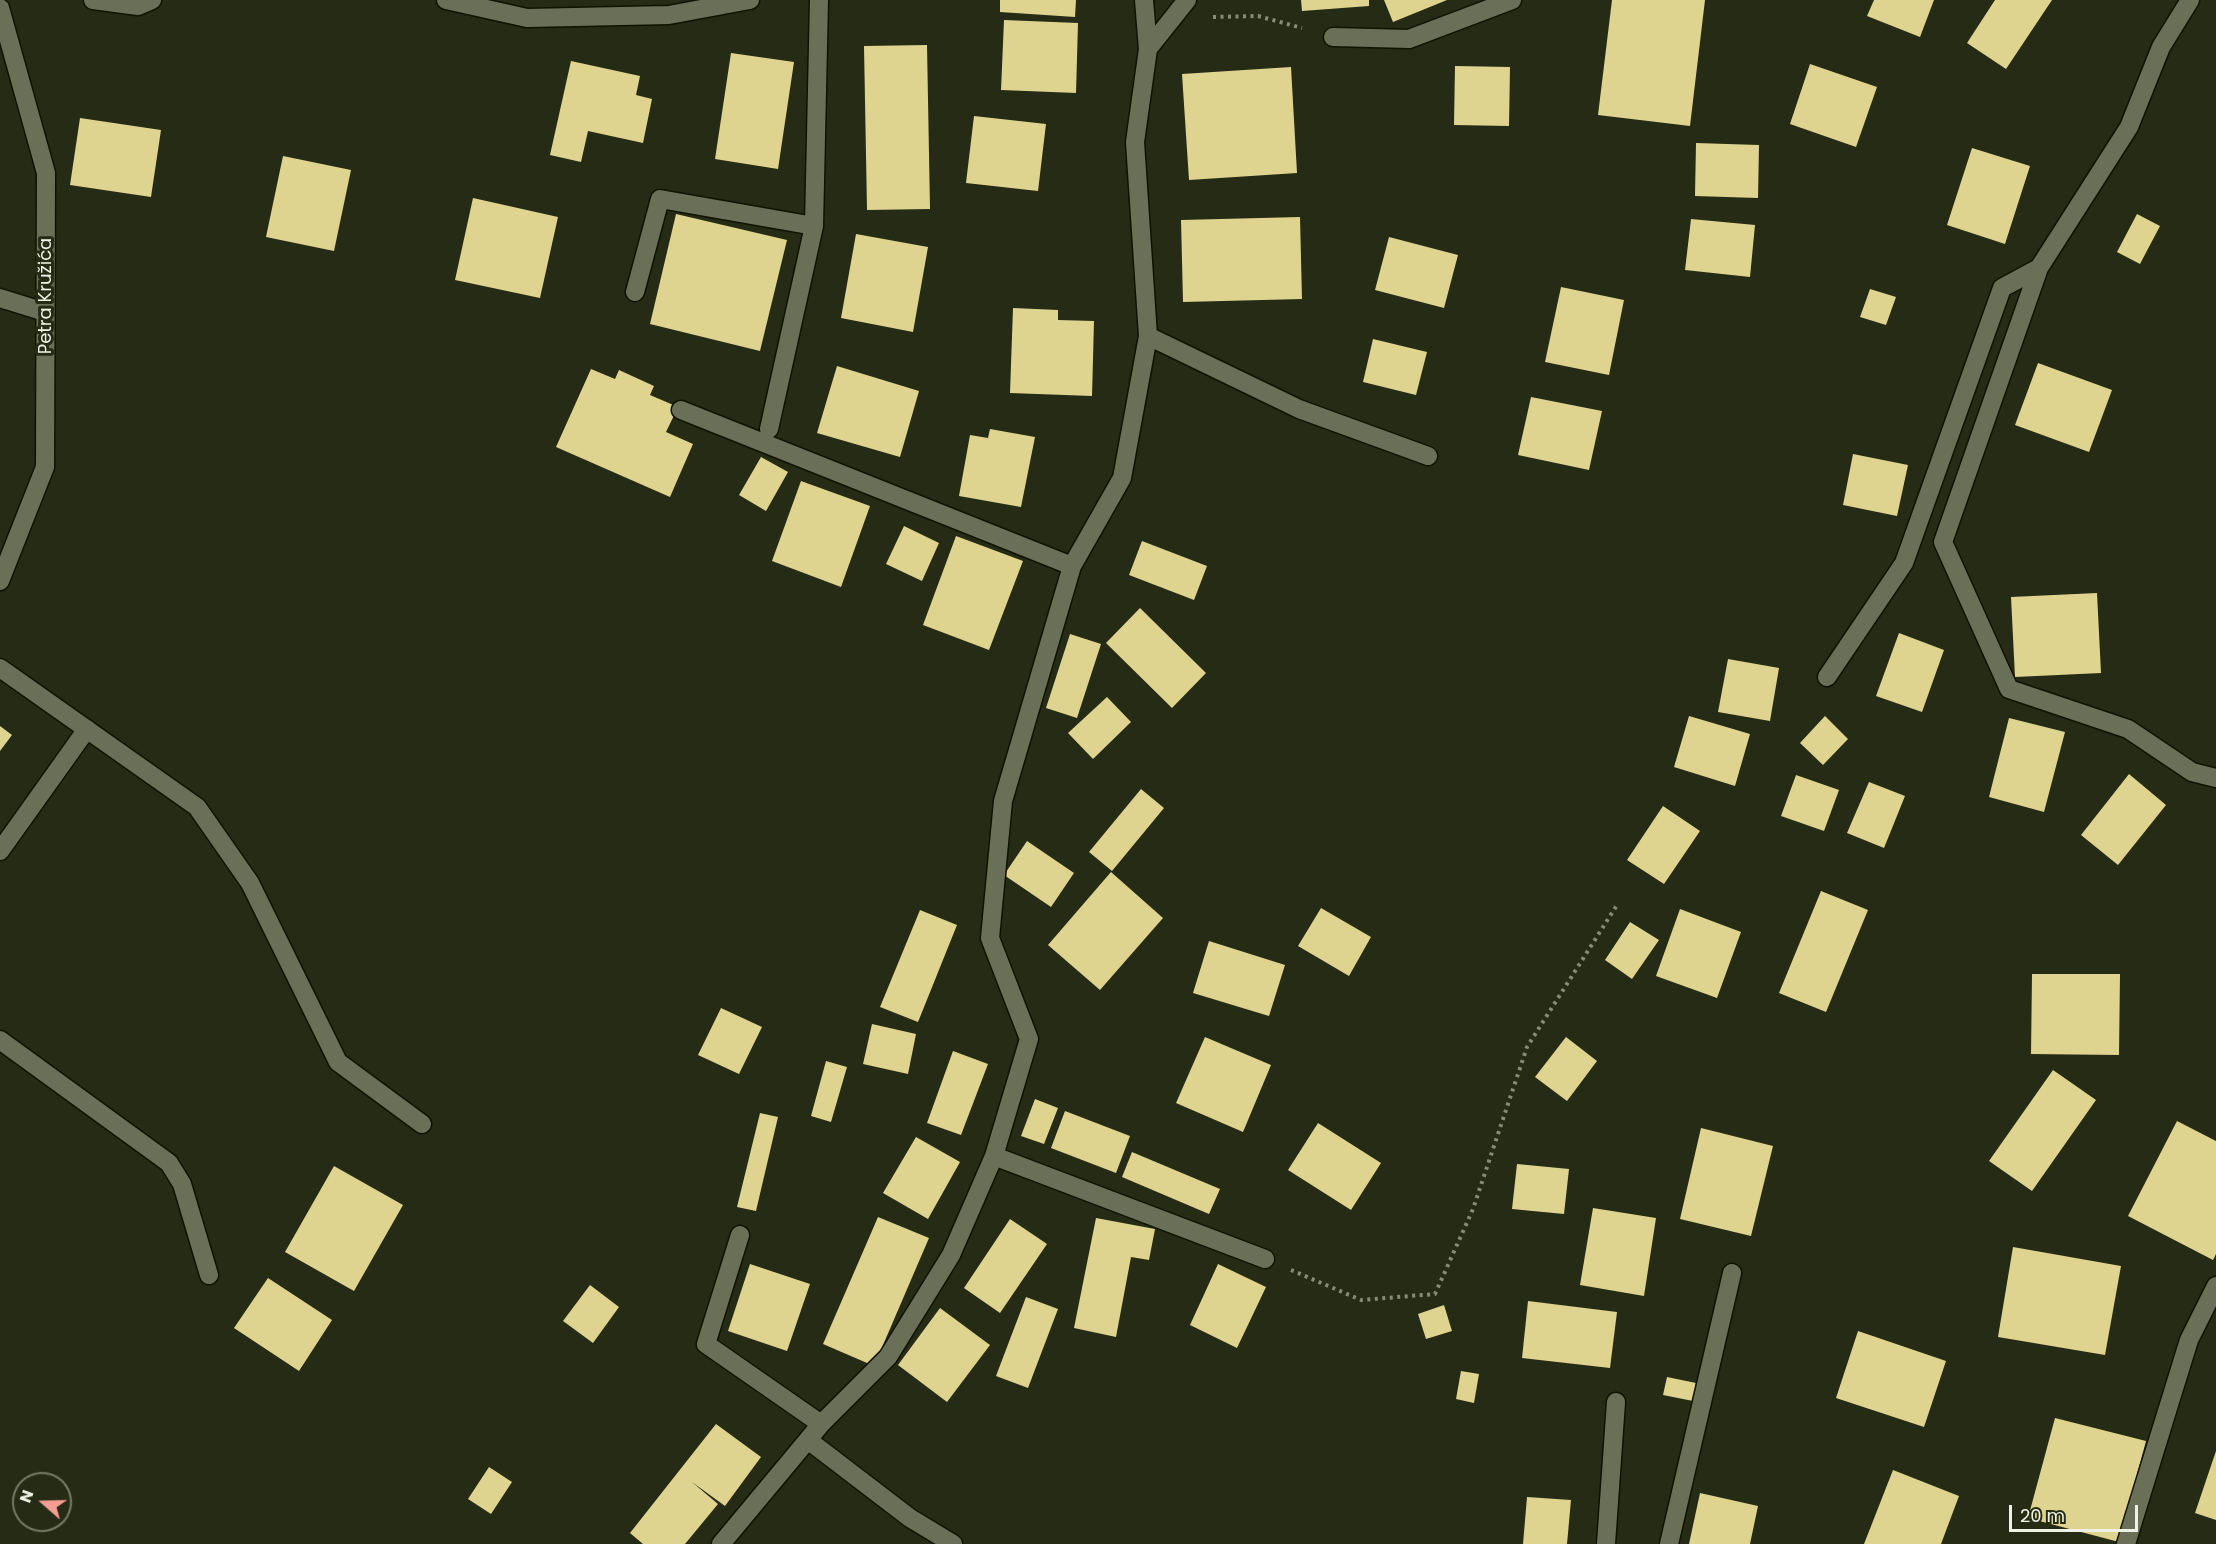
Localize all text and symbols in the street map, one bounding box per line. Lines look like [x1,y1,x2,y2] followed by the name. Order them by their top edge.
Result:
[35,238,57,354] street label: Petra Kružića
[12,1472,72,1532] north arrow
[14,1487,39,1506] text: N
[2012,1493,2141,1531] scale bar
[2020,1503,2065,1528] text: 20 m

